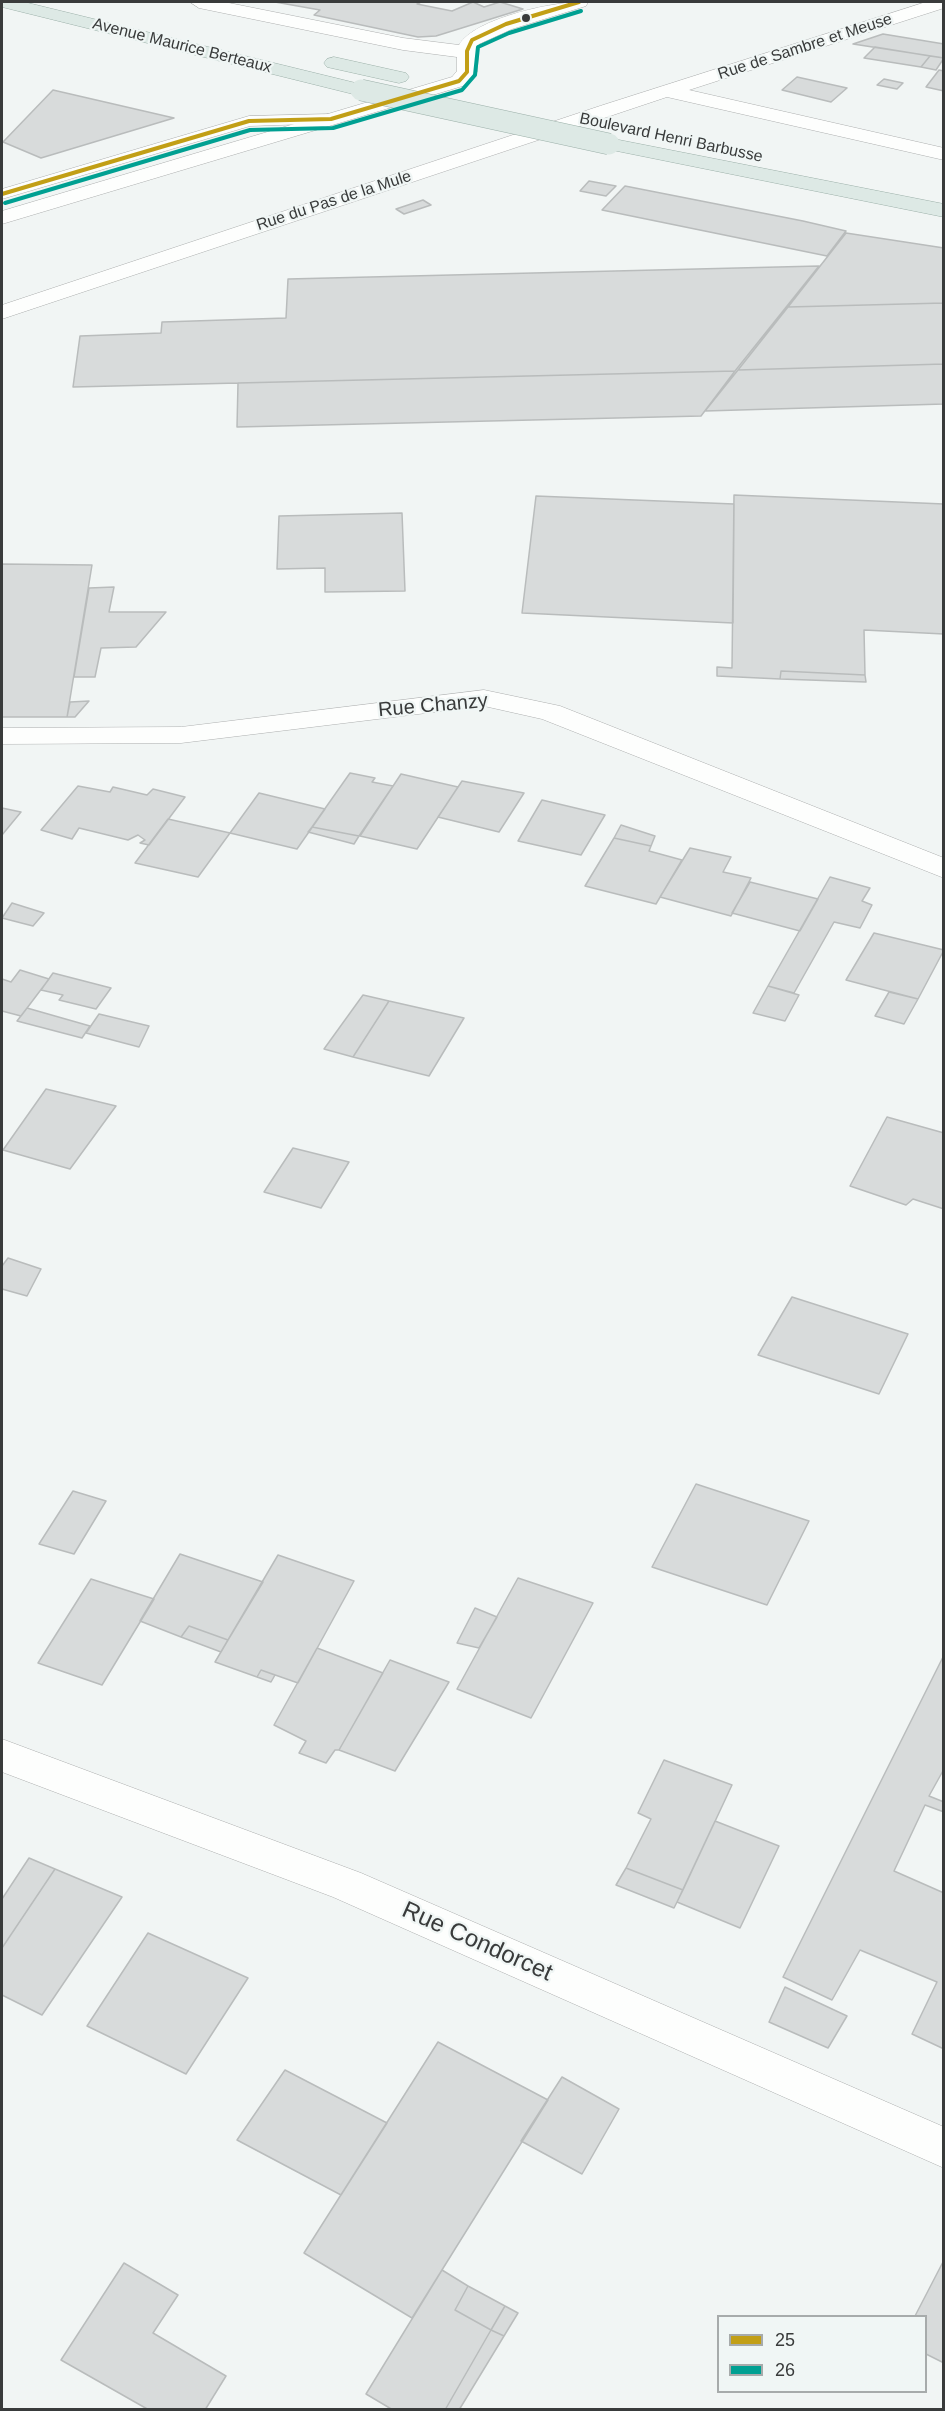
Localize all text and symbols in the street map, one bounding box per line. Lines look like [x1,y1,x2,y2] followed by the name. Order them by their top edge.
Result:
[715,10,895,84] street label: Rue de Sambre et Meuse
[520,12,532,24] unlabelled marker
[91,14,273,78] street label: Avenue Maurice Berteaux
[578,109,764,167] street label: Boulevard Henri Barbusse
[254,167,414,235] street label: Rue du Pas de la Mule
[377,689,489,723] street label: Rue Chanzy
[397,1896,557,1988] street label: Rue Condorcet
[717,2315,927,2393] legend
[775,2330,795,2350] text: 25
[775,2360,795,2380] text: 26

